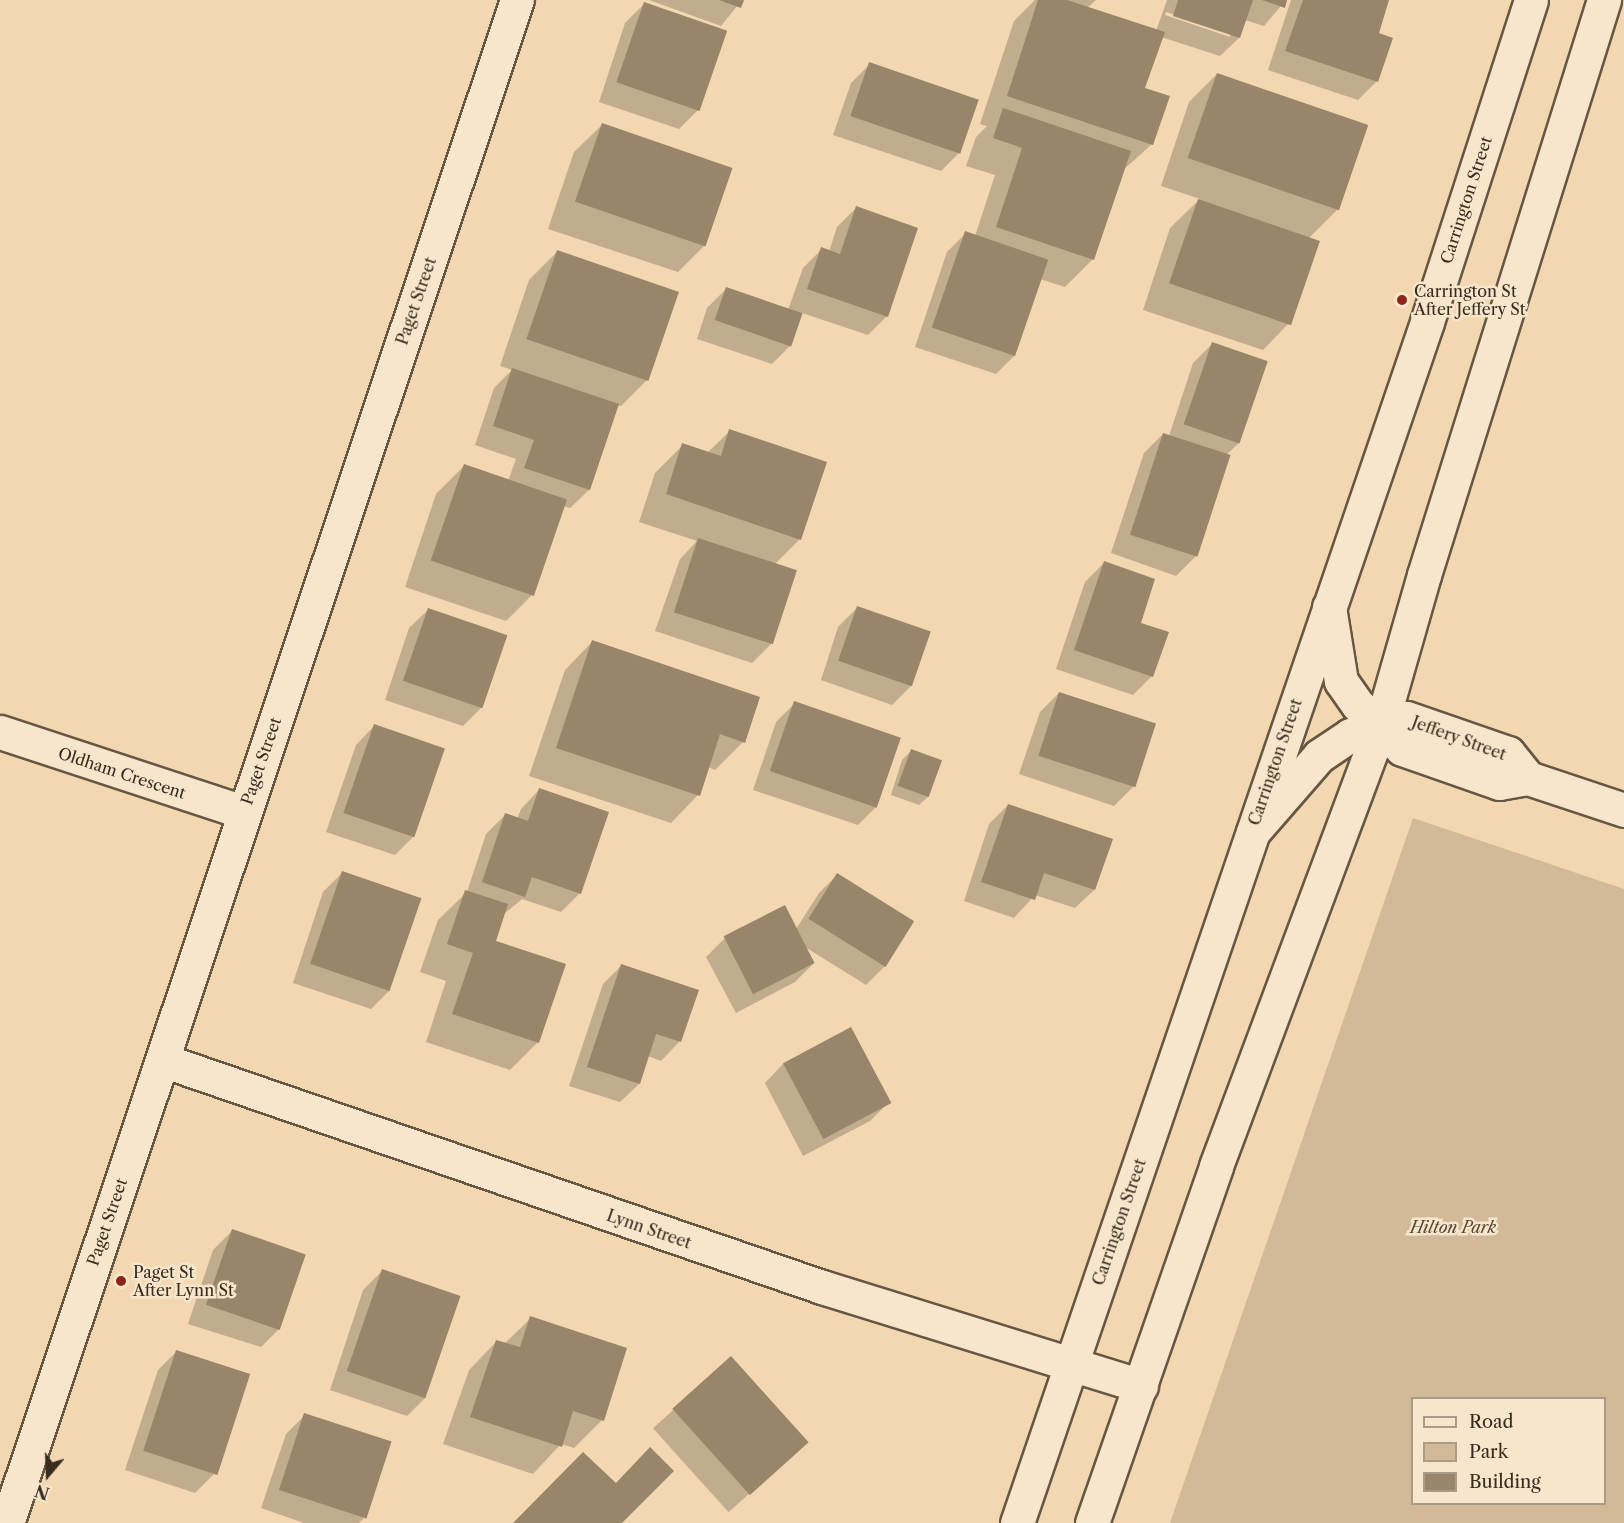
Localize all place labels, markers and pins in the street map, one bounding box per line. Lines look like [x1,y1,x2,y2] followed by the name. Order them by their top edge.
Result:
[1414,281,1526,319] place label: Carrington St After Jeffery St
[1395,293,1409,307] marker: Carrington St After Jeffery St
[133,1262,234,1300] place label: Paget St After Lynn St
[114,1274,128,1288] marker: Paget St After Lynn St

